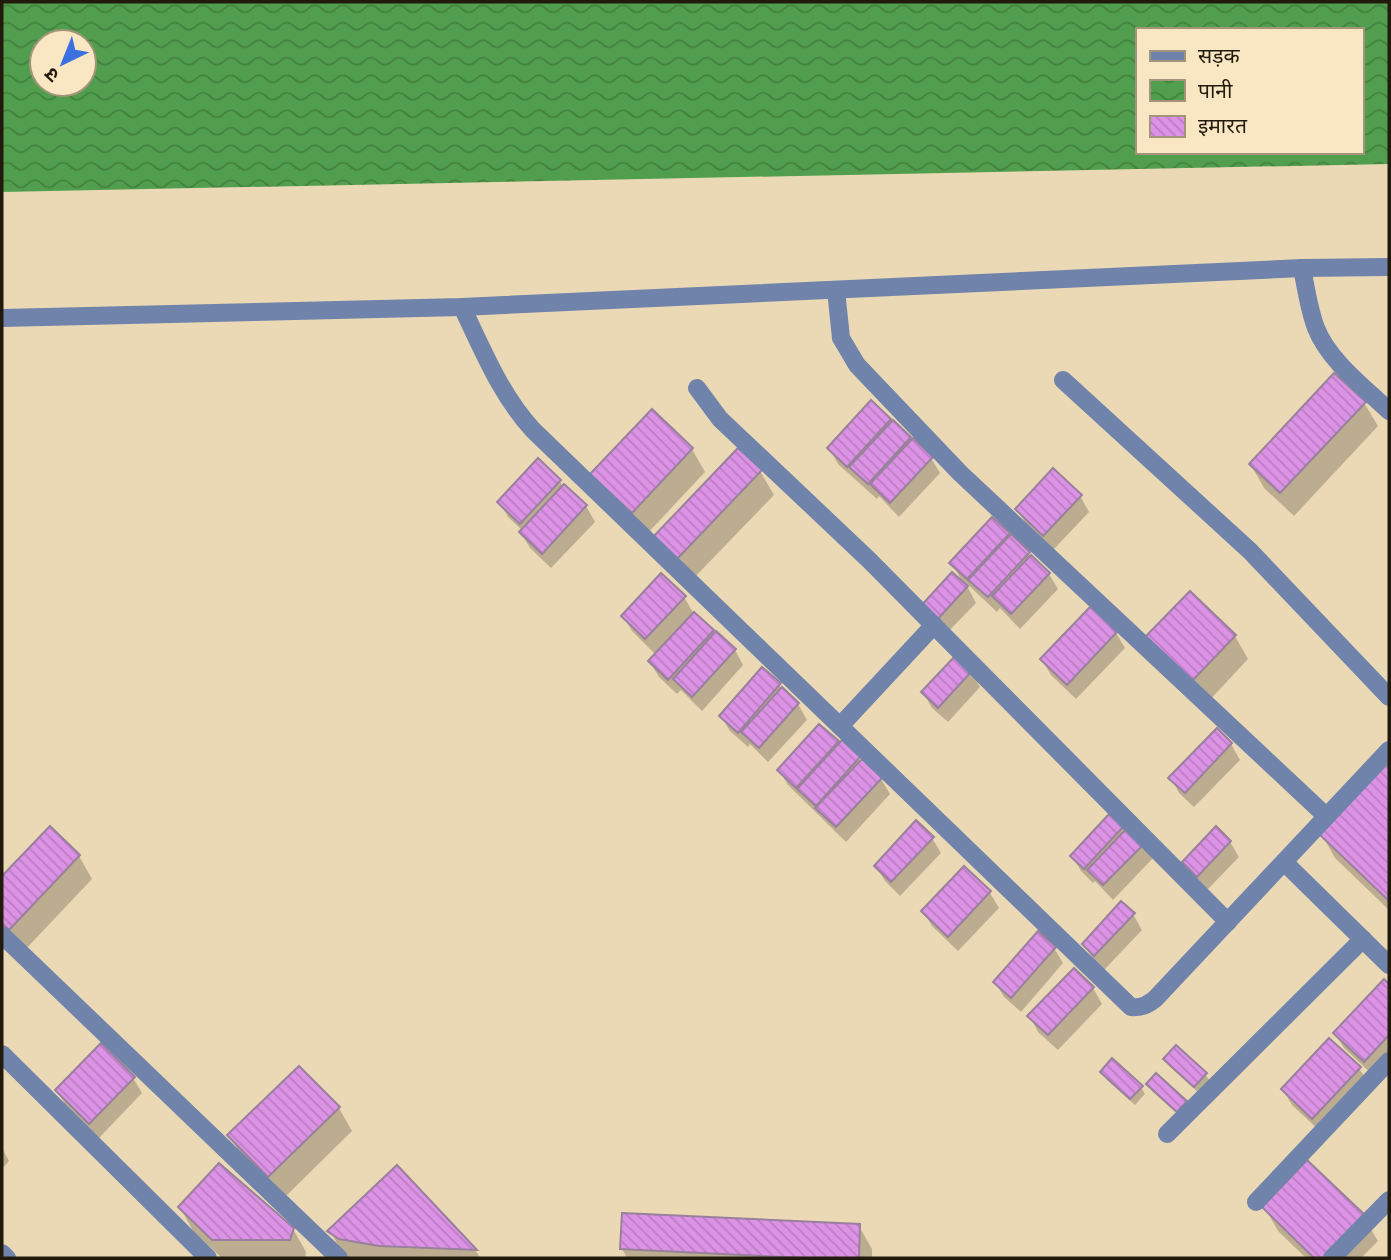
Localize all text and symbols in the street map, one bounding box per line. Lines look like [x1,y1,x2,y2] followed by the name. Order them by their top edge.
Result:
[28,28,98,98] north arrow
[1136,28,1363,154] legend
[1198,44,1240,69] text: सड़क
[40,62,64,87] text: उ
[1198,79,1233,104] text: पानी
[1198,114,1248,139] text: इमारत

